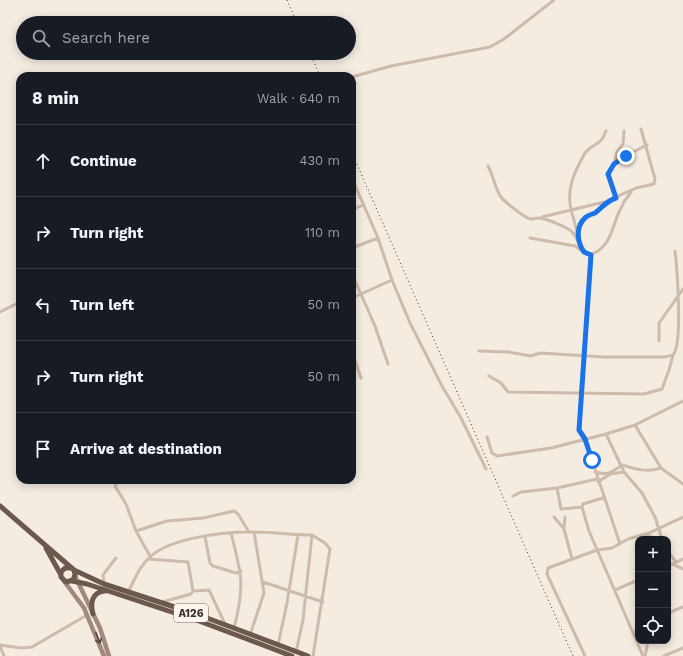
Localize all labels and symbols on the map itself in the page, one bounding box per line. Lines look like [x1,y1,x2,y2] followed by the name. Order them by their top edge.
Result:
[617,147,635,165] route end
[583,451,601,469] route start
[174,604,208,622] road number: A126
[94,631,102,643] one-way arrow

